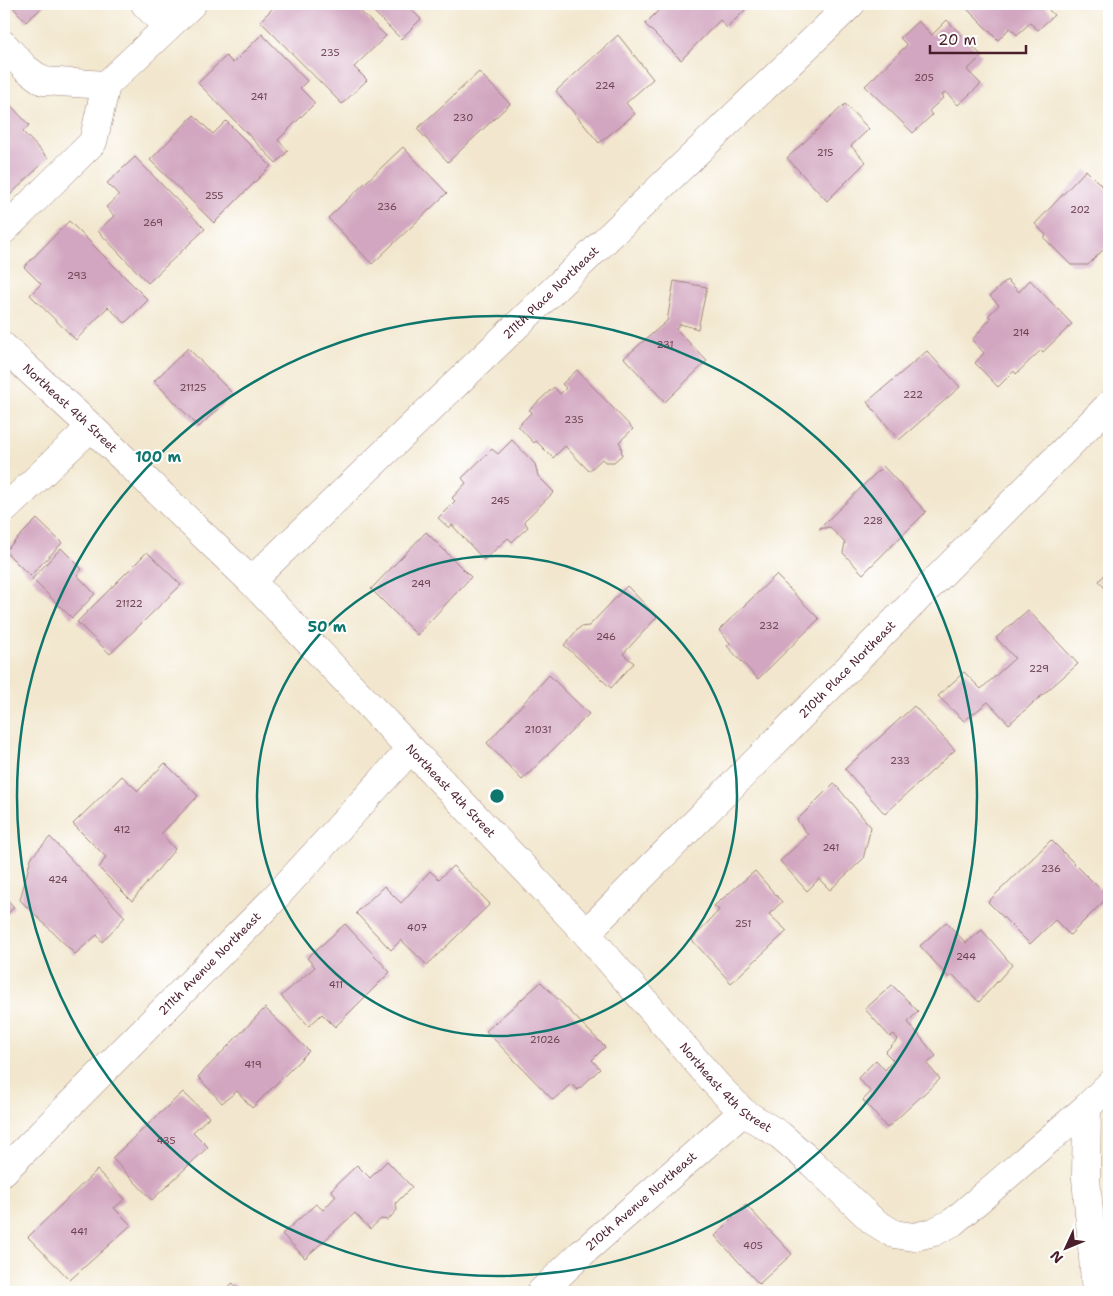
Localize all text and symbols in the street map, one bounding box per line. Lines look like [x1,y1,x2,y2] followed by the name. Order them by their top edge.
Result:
[930,22,1027,54] scale bar
[938,30,977,50] text: 20 m
[320,46,340,59] house number: 235
[914,71,934,84] house number: 205
[595,79,615,92] house number: 224
[250,90,268,103] house number: 241
[453,111,473,124] house number: 230
[817,146,833,159] house number: 215
[205,189,223,202] house number: 255
[377,200,397,213] house number: 236
[1070,203,1090,216] house number: 202
[143,216,163,229] house number: 269
[499,243,602,343] street label: 211th Place Northeast
[67,269,87,282] house number: 293
[1012,326,1030,339] house number: 214
[656,338,674,351] house number: 231
[19,360,121,456] street label: Northeast 4th Street
[180,381,206,394] house number: 21125
[903,388,923,401] house number: 222
[564,413,584,426] house number: 235
[135,447,181,467] text: 100 m
[490,494,510,507] house number: 245
[863,514,883,527] house number: 228
[411,577,431,590] house number: 249
[115,597,143,610] house number: 21122
[308,617,347,637] text: 50 m
[795,617,899,722] street label: 210th Place Northeast
[759,619,779,632] house number: 232
[596,630,616,643] house number: 246
[1029,662,1049,675] house number: 229
[524,723,552,736] house number: 21031
[402,741,499,841] street label: Northeast 4th Street
[890,754,910,767] house number: 233
[488,787,506,805] centre of rings
[113,823,131,836] house number: 412
[822,841,840,854] house number: 241
[1041,862,1061,875] house number: 236
[48,873,68,886] house number: 424
[155,909,264,1019] street label: 211th Avenue Northeast
[735,917,751,930] house number: 251
[407,921,427,934] house number: 407
[956,950,976,963] house number: 244
[329,978,343,991] house number: 411
[530,1033,560,1046] house number: 21026
[676,1039,775,1136] street label: Northeast 4th Street
[244,1058,262,1071] house number: 419
[156,1134,176,1147] house number: 435
[582,1148,700,1254] street label: 210th Avenue Northeast
[1040,1224,1090,1274] north arrow
[70,1225,88,1238] house number: 441
[743,1239,763,1252] house number: 405
[1046,1247,1067,1267] text: N

